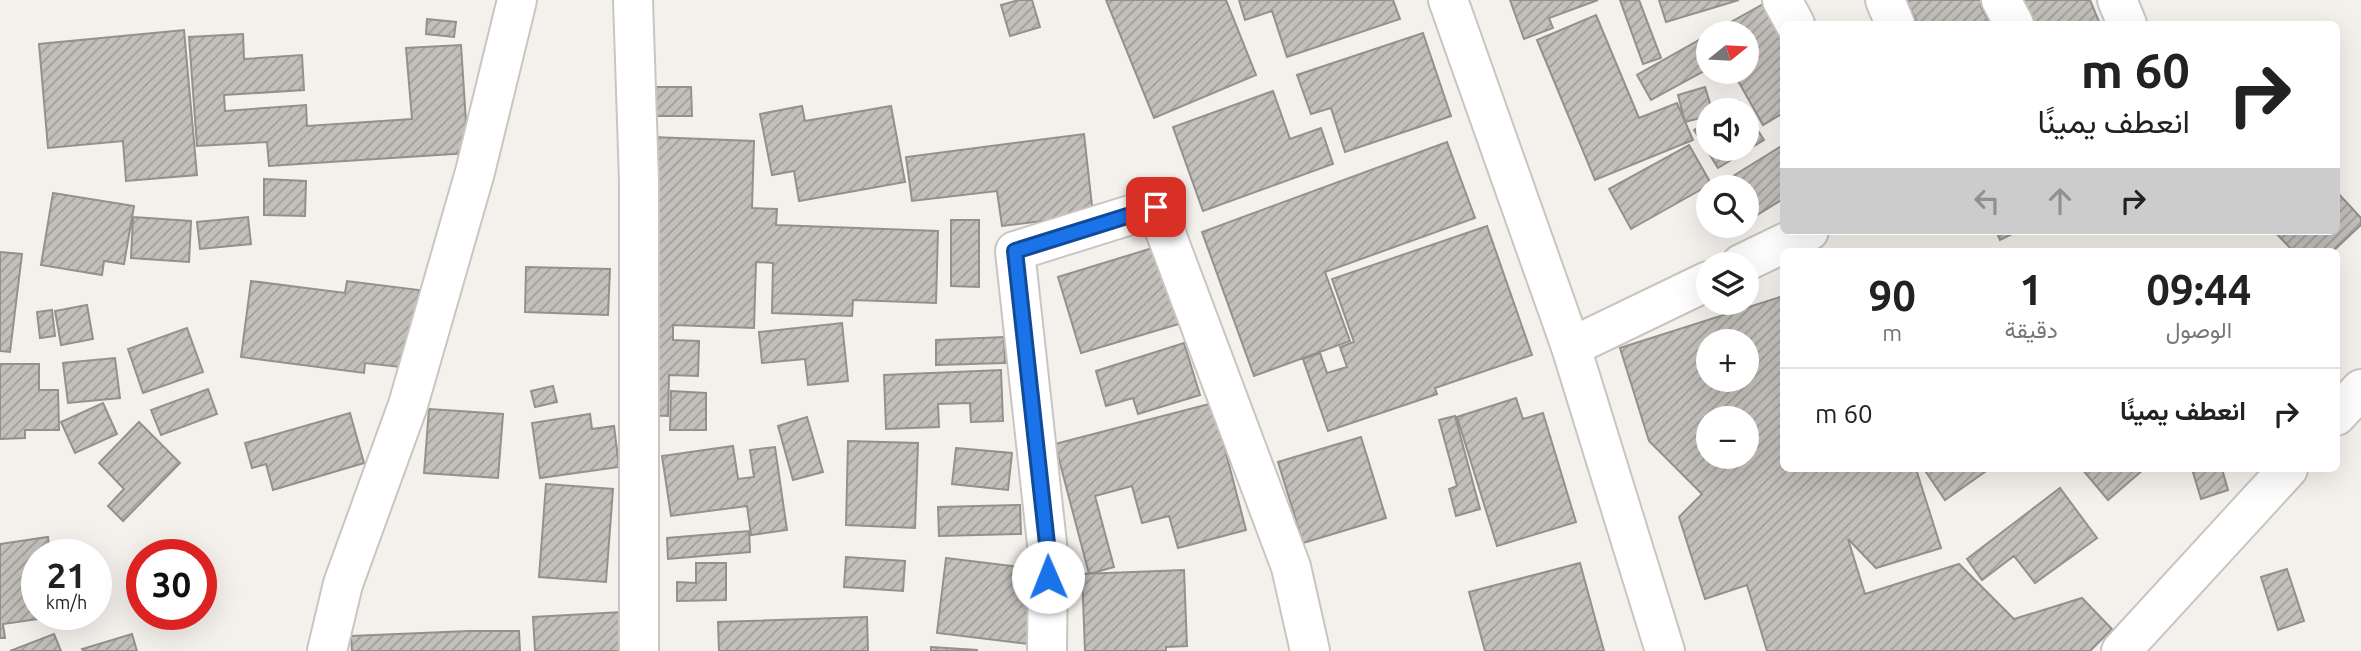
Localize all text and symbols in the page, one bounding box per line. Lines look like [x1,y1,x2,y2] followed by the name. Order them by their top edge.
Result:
[1696,21,1759,84] north arrow
[1696,21,1759,469] map controls
[2081,42,2190,97] text: 60 m
[2214,49,2305,140] icon: right
[1696,98,1759,161] button: sound
[2037,103,2190,139] text: انعطف يمينًا
[1696,175,1759,238] button: search
[1126,177,1186,237] pin
[1968,182,2006,220] icon: left
[2041,182,2079,220] icon: ahead
[2114,182,2152,220] icon: right
[1137,188,1175,226] icon: arrive
[1696,252,1759,315] button: layers
[2019,266,2043,313] text: 1
[2146,266,2251,313] text: 09:44
[1869,272,1916,319] text: 90
[2005,317,2058,342] text: دقيقة
[2166,317,2232,342] text: الوصول
[1882,320,1902,345] text: m
[1696,329,1759,392] button: +
[2267,395,2305,433] icon: right
[2120,396,2246,425] text: انعطف يمينًا
[1815,399,1873,428] text: 60 m
[1696,406,1759,469] button: −
[126,539,217,630] speed limit sign: 30
[1011,540,1085,614] position arrow
[47,555,86,595] text: 21
[46,592,87,612] text: km/h

